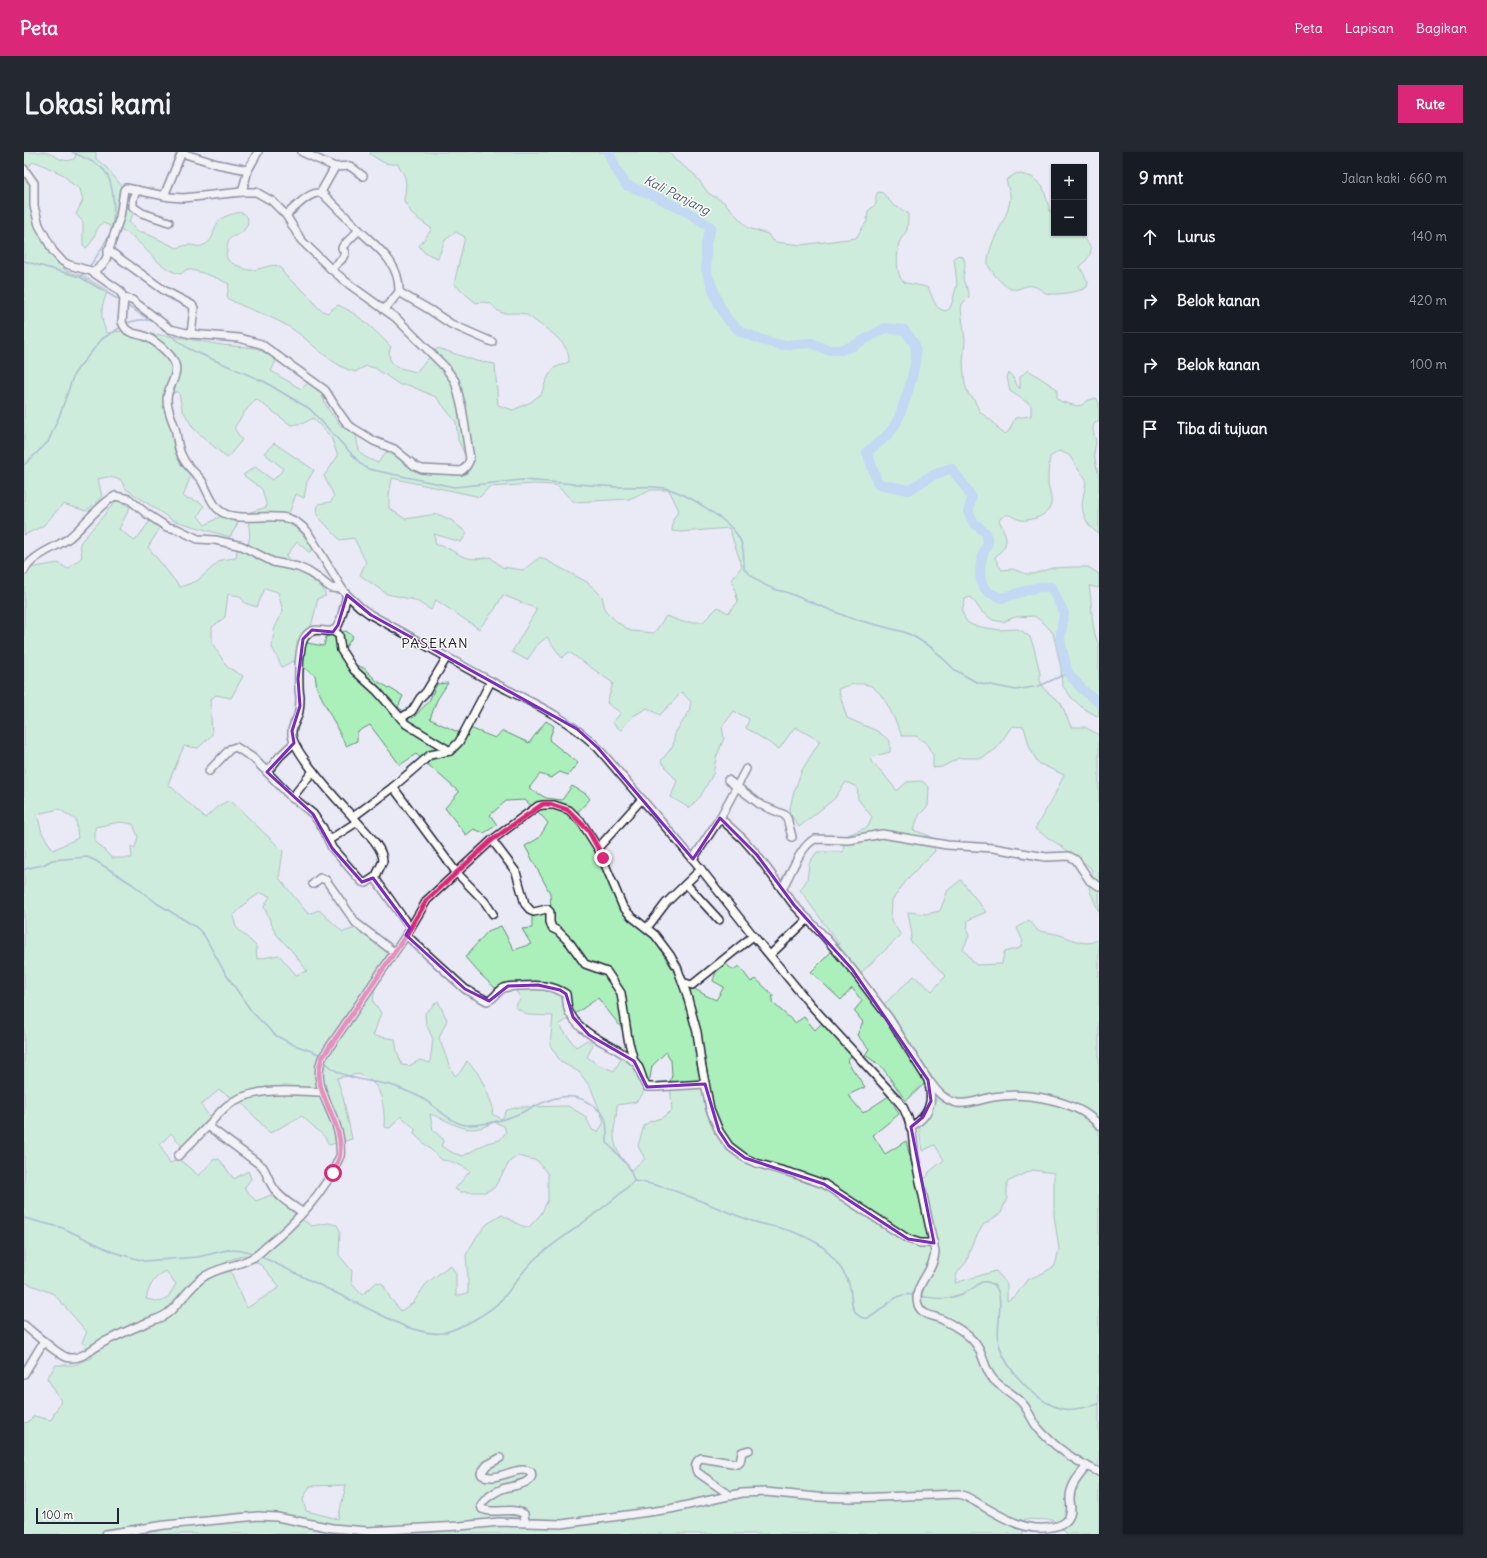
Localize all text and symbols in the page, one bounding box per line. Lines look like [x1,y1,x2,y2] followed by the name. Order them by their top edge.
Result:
[20,16,58,40] text: Peta
[1295,19,1323,37] text: Peta
[1345,19,1394,37] text: Lapisan
[1416,19,1467,37] text: Bagikan
[1398,85,1463,123] button: Rute
[24,86,171,122] text: Lokasi kami
[1051,164,1087,236] map controls
[1051,164,1087,200] button: +
[1139,167,1183,189] text: 9 mnt
[1341,170,1447,187] text: Jalan kaki · 660 m
[641,171,714,220] water label: Kali Panjang
[1051,200,1087,236] button: −
[1139,226,1161,248] icon: ahead
[1177,227,1215,246] text: Lurus
[1411,228,1447,245] text: 140 m
[1139,290,1161,312] icon: right
[1177,291,1260,310] text: Belok kanan
[1409,292,1447,309] text: 420 m
[1139,354,1161,376] icon: right
[1177,355,1260,374] text: Belok kanan
[1410,356,1447,373] text: 100 m
[1139,418,1161,440] icon: arrive
[1177,419,1267,438] text: Tiba di tujuan
[401,634,469,652] district label: PASEKAN
[594,849,612,867] route end
[324,1164,342,1182] route start
[36,1506,119,1525] scale bar
[42,1508,73,1522] text: 100 m

